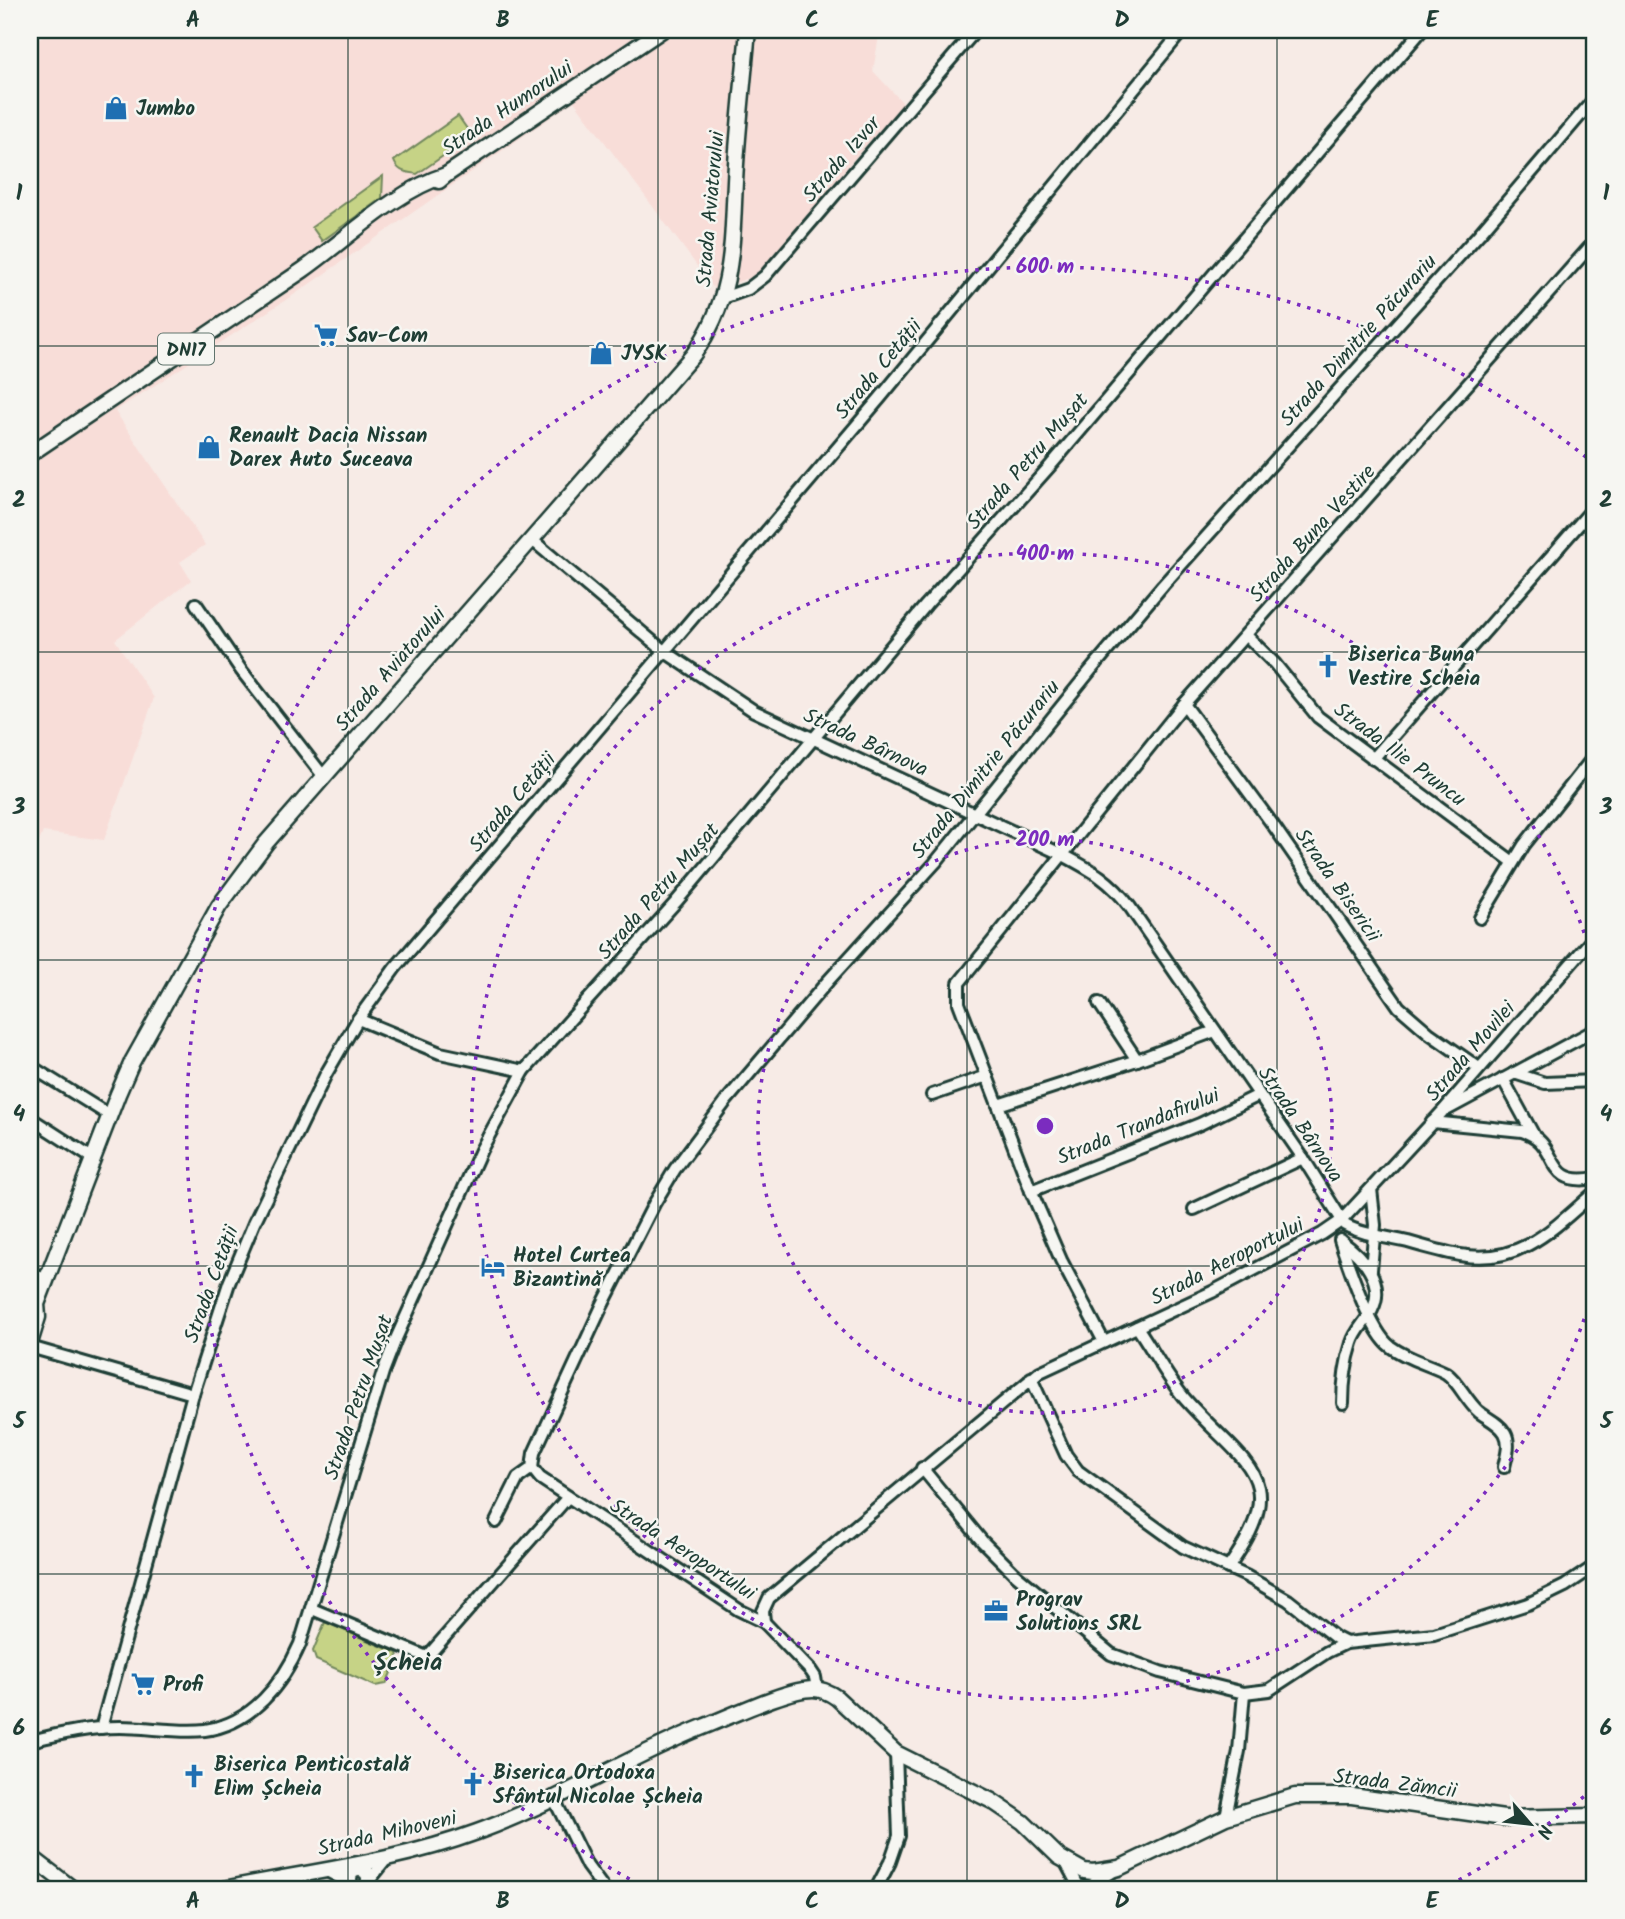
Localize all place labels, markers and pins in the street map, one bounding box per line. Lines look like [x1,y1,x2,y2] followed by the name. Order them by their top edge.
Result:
[136,93,196,126] place label: Jumbo
[102,94,130,122] shop icon: Jumbo
[346,320,428,353] place label: Sav-Com
[312,321,340,349] supermarket icon: Sav-Com
[621,338,668,371] place label: JYSK
[587,339,615,367] shop icon: JYSK
[229,420,427,477] place label: Renault Dacia Nissan Darex Auto Suceava
[195,433,223,461] shop icon: Renault Dacia Nissan Darex Auto Suceava
[1348,639,1480,696] place label: Biserica Buna Vestire Scheia
[1314,652,1342,680] church icon: Biserica Buna Vestire Scheia
[1033,1114,1057,1138] centre of rings
[513,1240,631,1297] place label: Hotel Curtea Bizantină
[479,1253,507,1281] hotel icon: Hotel Curtea Bizantină
[1016,1584,1143,1641] place label: Prograv Solutions SRL
[982,1597,1010,1625] office icon: Prograv Solutions SRL
[163,1669,204,1702] place label: Profi
[129,1670,157,1698] supermarket icon: Profi
[214,1749,412,1806] place label: Biserica Penticostală Elim Șcheia
[493,1757,703,1814] place label: Biserica Ortodoxa Sfântul Nicolae Șcheia
[180,1762,208,1790] church icon: Biserica Penticostală Elim Șcheia
[459,1770,487,1798] church icon: Biserica Ortodoxa Sfântul Nicolae Șcheia

